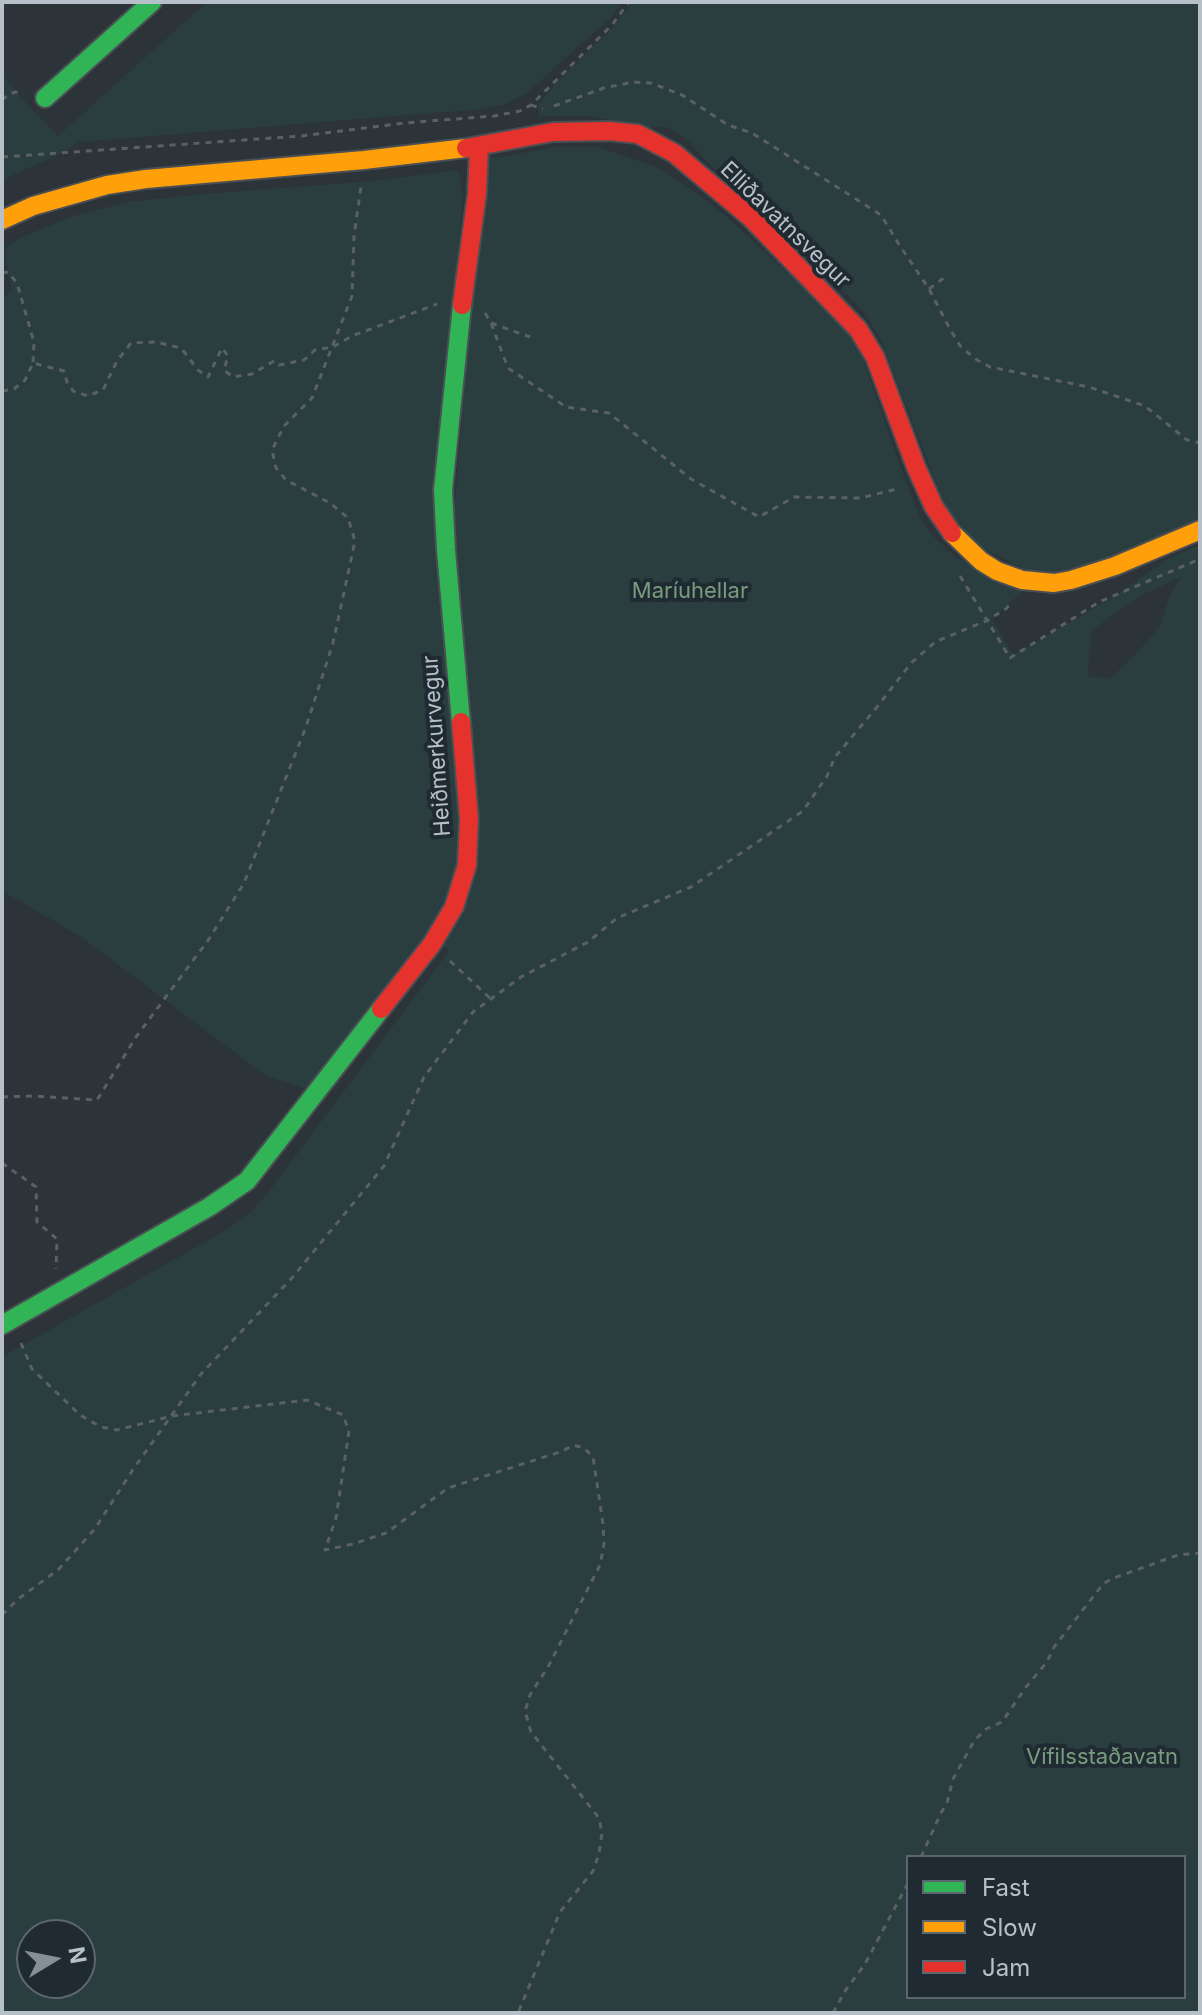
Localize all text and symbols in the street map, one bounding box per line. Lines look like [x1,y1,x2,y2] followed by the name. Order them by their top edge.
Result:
[715,156,855,294] street label: Elliðavatnsvegur
[632,578,748,604] park label: Maríuhellar
[418,655,456,837] street label: Heiðmerkurvegur
[1026,1744,1178,1770] park label: Vífilsstaðavatn
[906,1855,1186,1999] legend
[982,1873,1030,1902] text: Fast
[982,1913,1037,1942] text: Slow
[16,1919,96,1999] north arrow
[63,1945,92,1966] text: N
[982,1953,1030,1982] text: Jam

